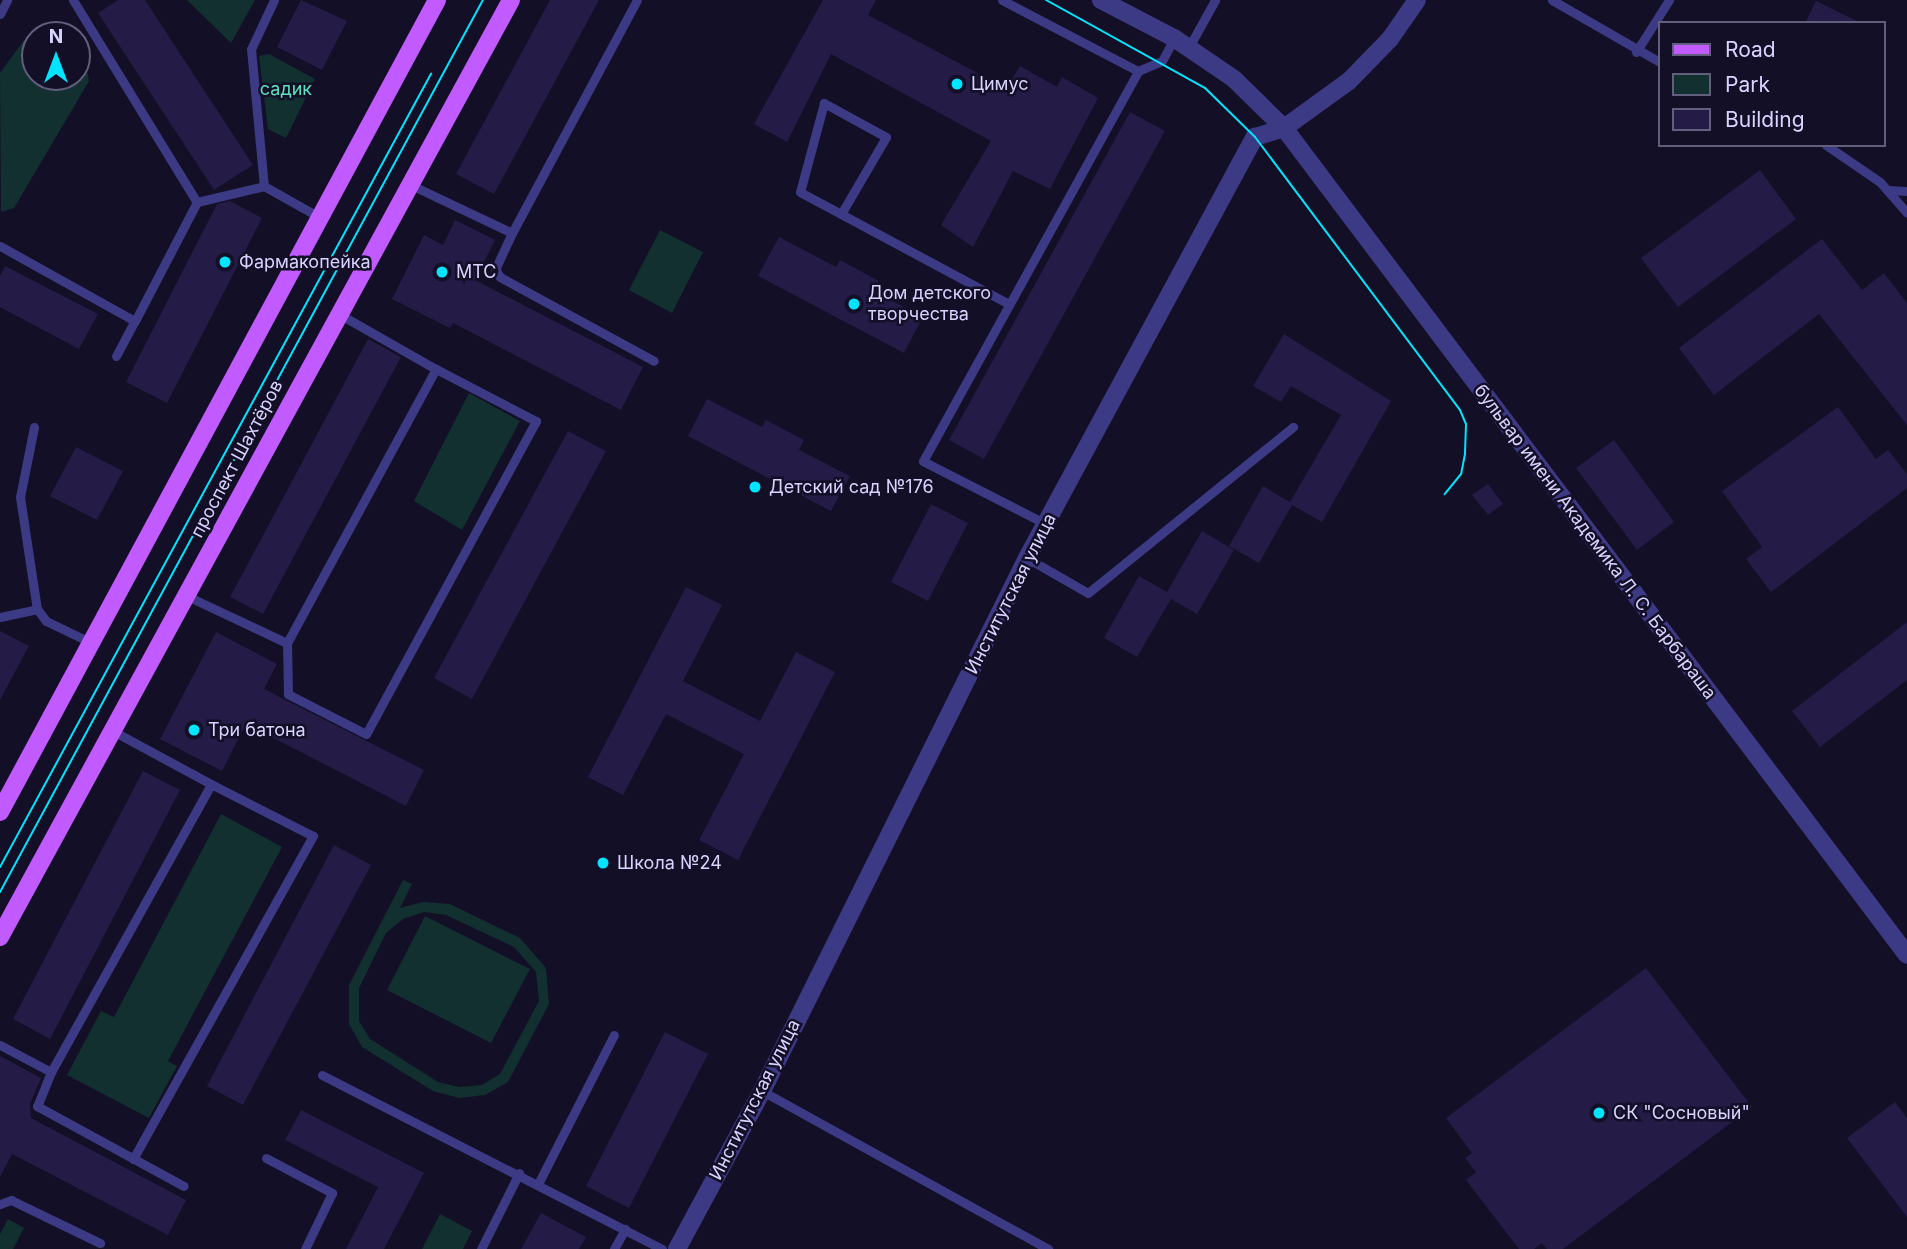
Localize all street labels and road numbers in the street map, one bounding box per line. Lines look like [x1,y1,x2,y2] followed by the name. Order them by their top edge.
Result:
[186,377,288,541] street label: проспект Шахтёров
[1469,380,1721,704] street label: бульвар имени Академика Л. С. Барбараша
[961,510,1061,678] street label: Институтская улица
[705,1016,805,1184] street label: Институтская улица

